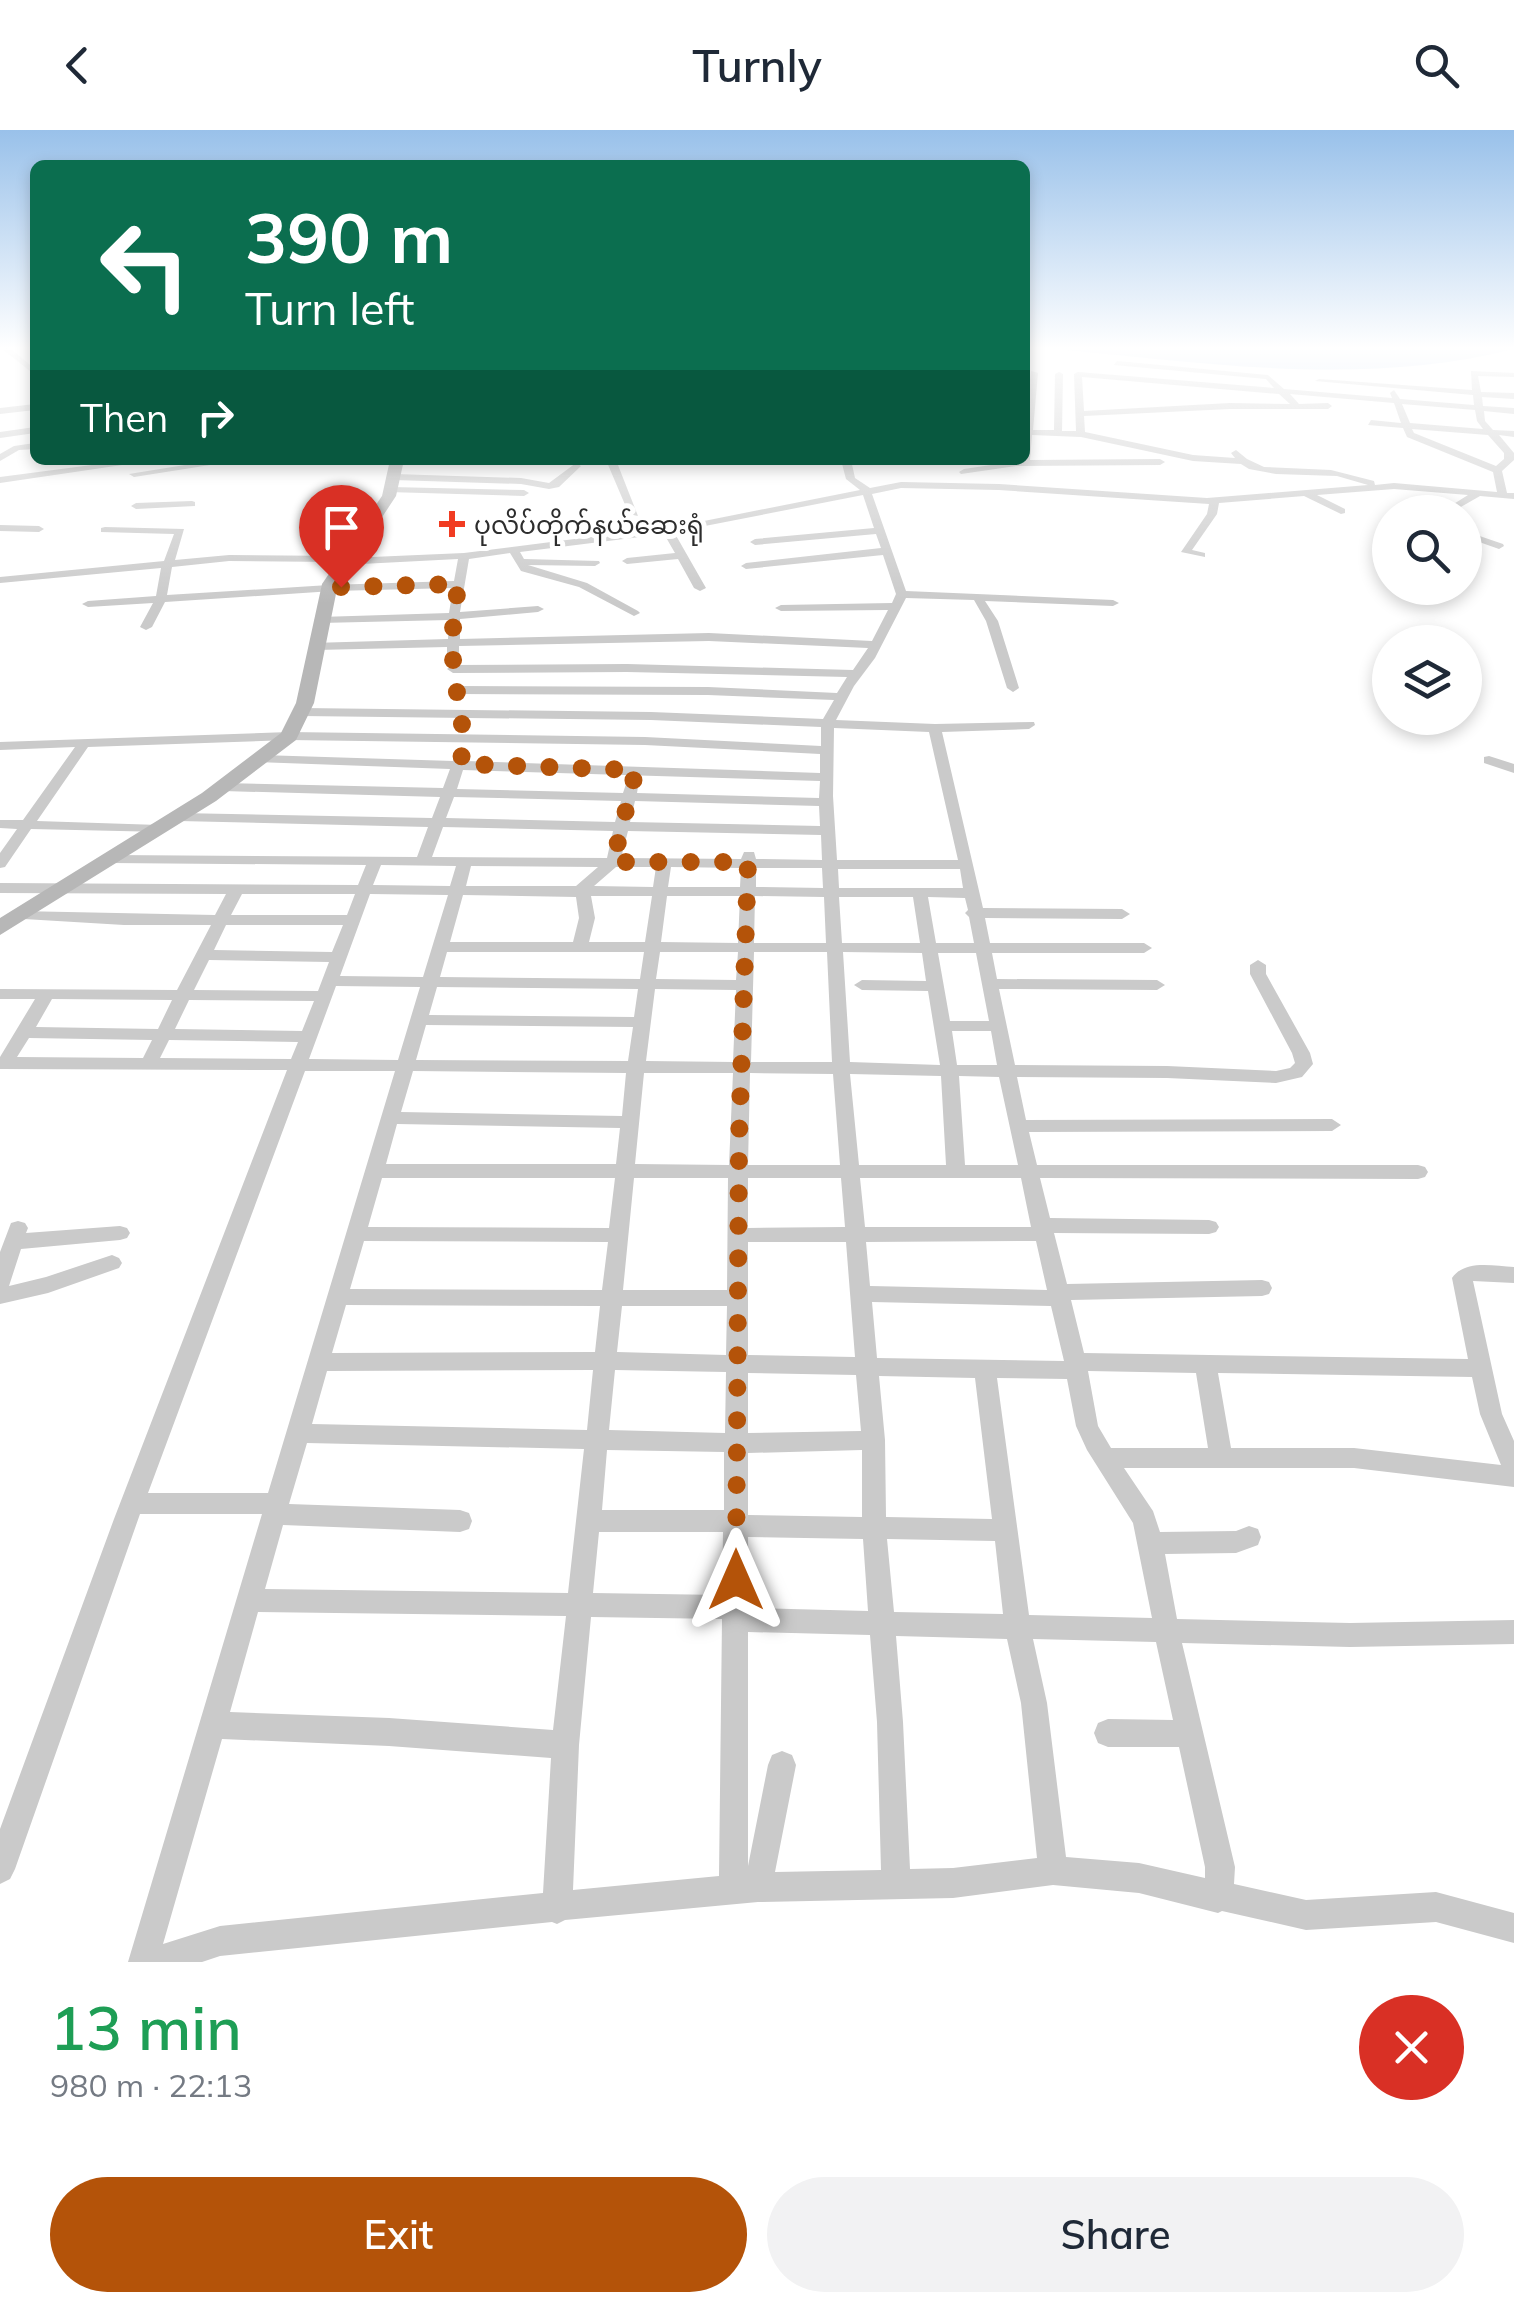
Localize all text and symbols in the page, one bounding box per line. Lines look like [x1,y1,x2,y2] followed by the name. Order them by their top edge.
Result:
[692,37,822,93] text: Turnly
[50,38,105,93] icon: back
[1409,38,1464,93] icon: search
[245,193,453,281] text: 390 m
[80,200,210,330] icon: left
[245,280,414,336] text: Turn left
[188,390,243,445] icon: right
[80,394,168,442] text: Then
[299,485,384,588] pin
[1372,495,1482,735] map controls
[1372,495,1482,605] button: search
[314,500,369,555] icon: arrive
[474,508,704,546] place label: ပုလိပ်တိုက်နယ်ဆေးရုံ
[439,511,465,537] marker: ပုလိပ်တိုက်နယ်ဆေးရုံ
[1372,625,1482,735] button: layers
[684,1528,788,1632] position arrow
[50,1990,242,2065] text: 13 min
[1359,1995,1464,2100] button: close
[50,2065,252,2105] text: 980 m · 22:13
[50,2177,747,2292] button: Exit
[767,2177,1464,2292] button: Share

